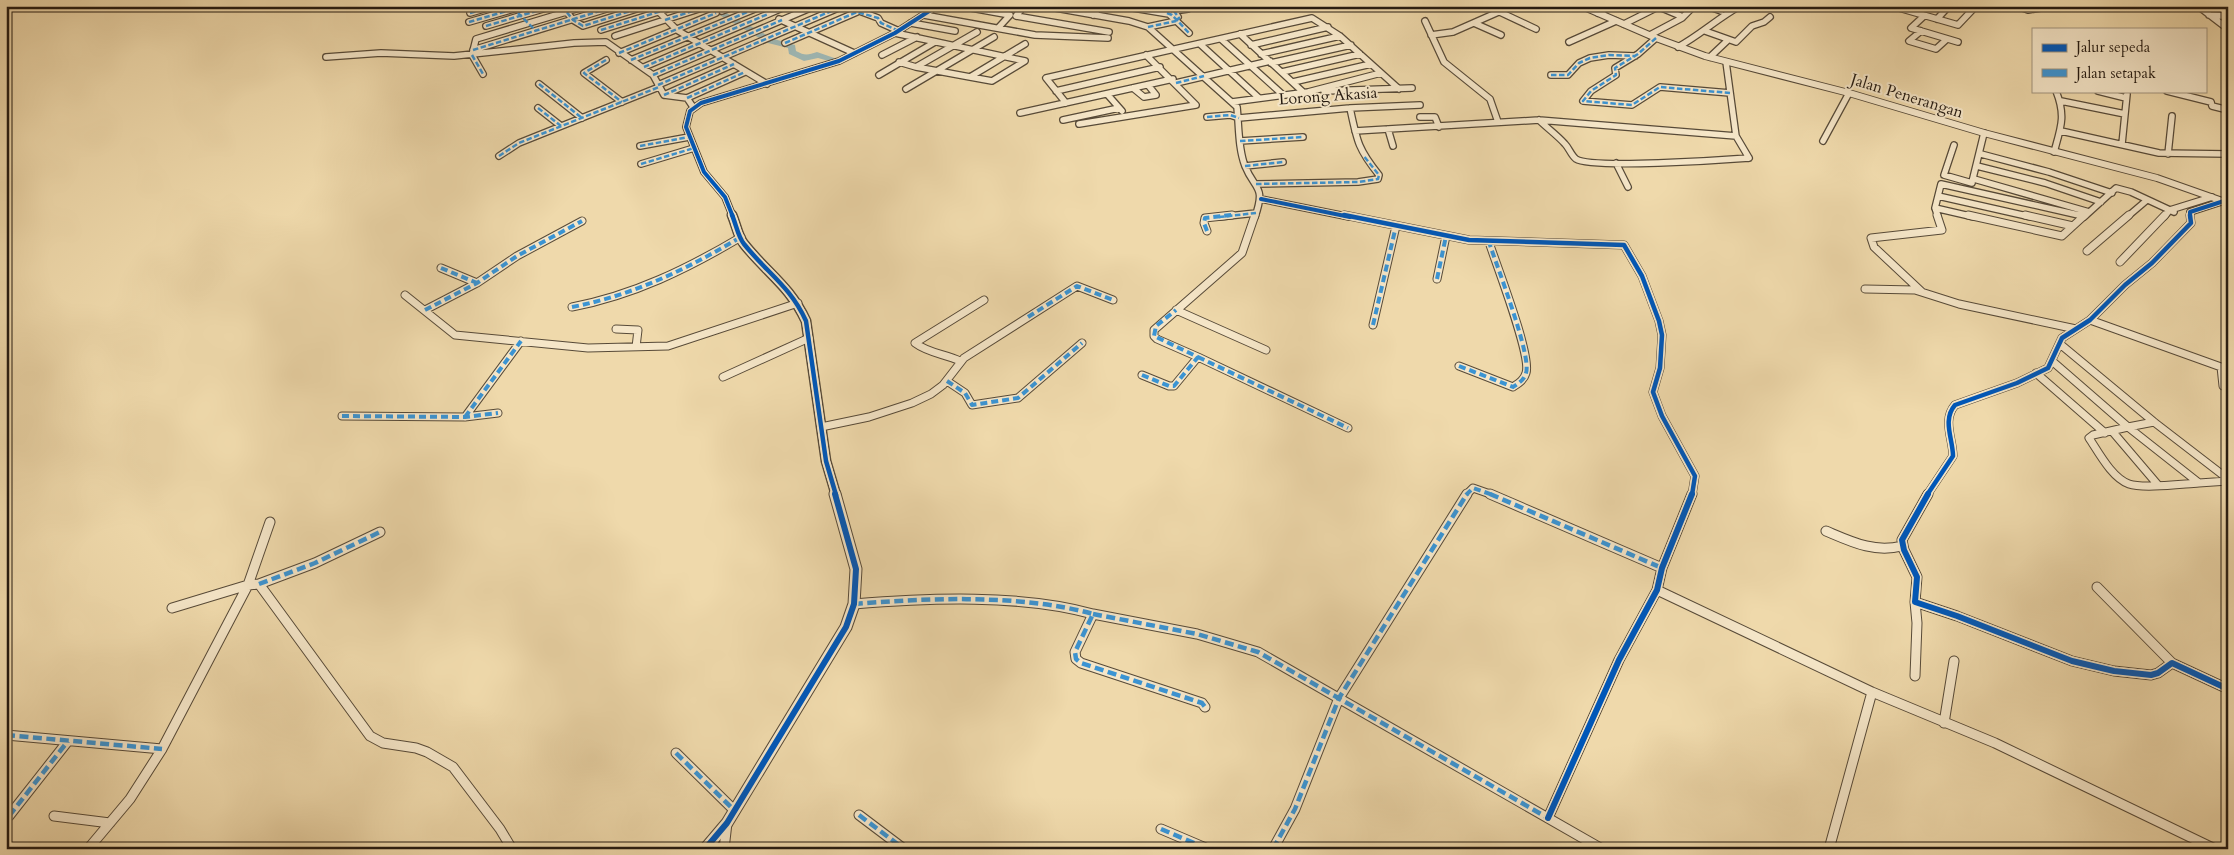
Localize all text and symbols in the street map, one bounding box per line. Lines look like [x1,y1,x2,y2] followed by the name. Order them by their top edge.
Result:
[2032,28,2206,92] legend
[2074,37,2151,57] text: Jalur sepeda
[2074,63,2156,83] text: Jalan setapak
[1846,68,1966,124] street label: Jalan Penerangan
[1278,82,1378,110] street label: Lorong Akasia

